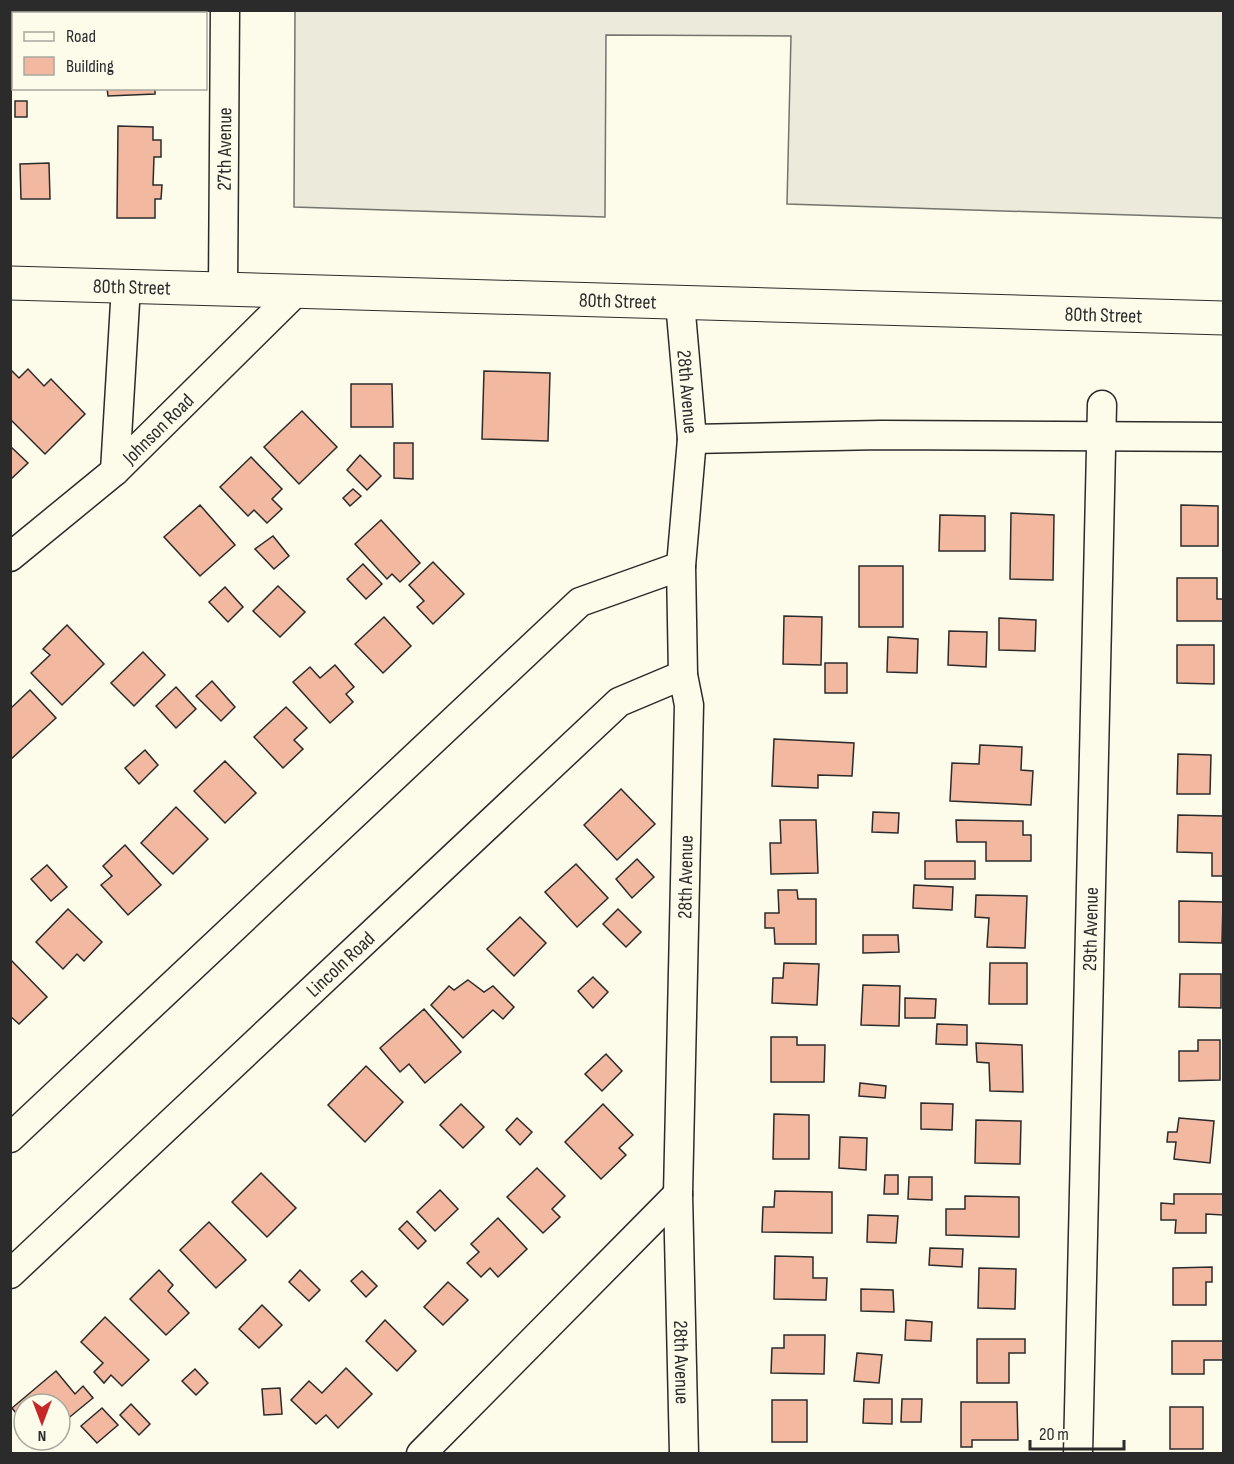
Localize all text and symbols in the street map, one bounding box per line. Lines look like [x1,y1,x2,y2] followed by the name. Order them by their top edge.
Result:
[12,12,207,90] legend
[66,26,96,47] text: Road
[66,56,114,77] text: Building
[213,107,237,191] street label: 27th Avenue
[93,274,171,301] street label: 80th Street
[578,288,657,315] street label: 80th Street
[1064,302,1143,329] street label: 80th Street
[671,349,702,435] street label: 28th Avenue
[117,389,199,470] street label: Johnson Road
[673,835,699,919] street label: 28th Avenue
[1078,887,1104,971] street label: 29th Avenue
[302,927,380,1002] street label: Lincoln Road
[668,1320,694,1404] street label: 28th Avenue
[12,1392,72,1452] north arrow
[1030,1413,1124,1451] scale bar
[1039,1424,1069,1445] text: 20 m
[38,1426,46,1445] text: N

